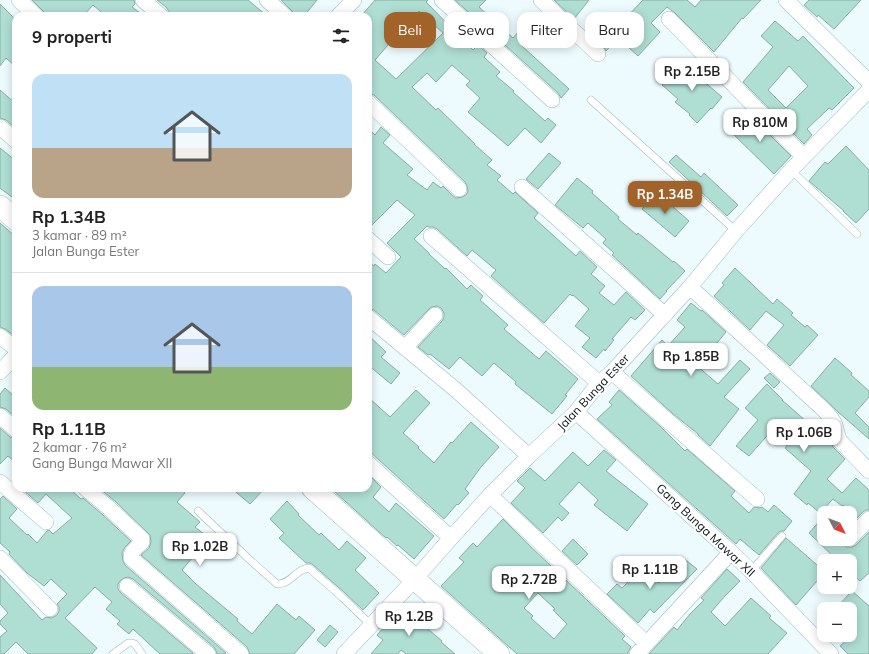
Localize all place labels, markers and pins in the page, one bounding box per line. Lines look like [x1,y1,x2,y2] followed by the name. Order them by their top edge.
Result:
[651,58,733,92] pin: Rp 2.15B
[723,109,797,143] pin: Rp 810M
[624,181,706,215] pin: Rp 1.34B
[650,343,732,377] pin: Rp 1.85B
[763,419,845,453] pin: Rp 1.06B
[159,533,241,567] pin: Rp 1.02B
[609,556,691,590] pin: Rp 1.11B
[488,566,570,600] pin: Rp 2.72B
[372,603,446,637] pin: Rp 1.2B

